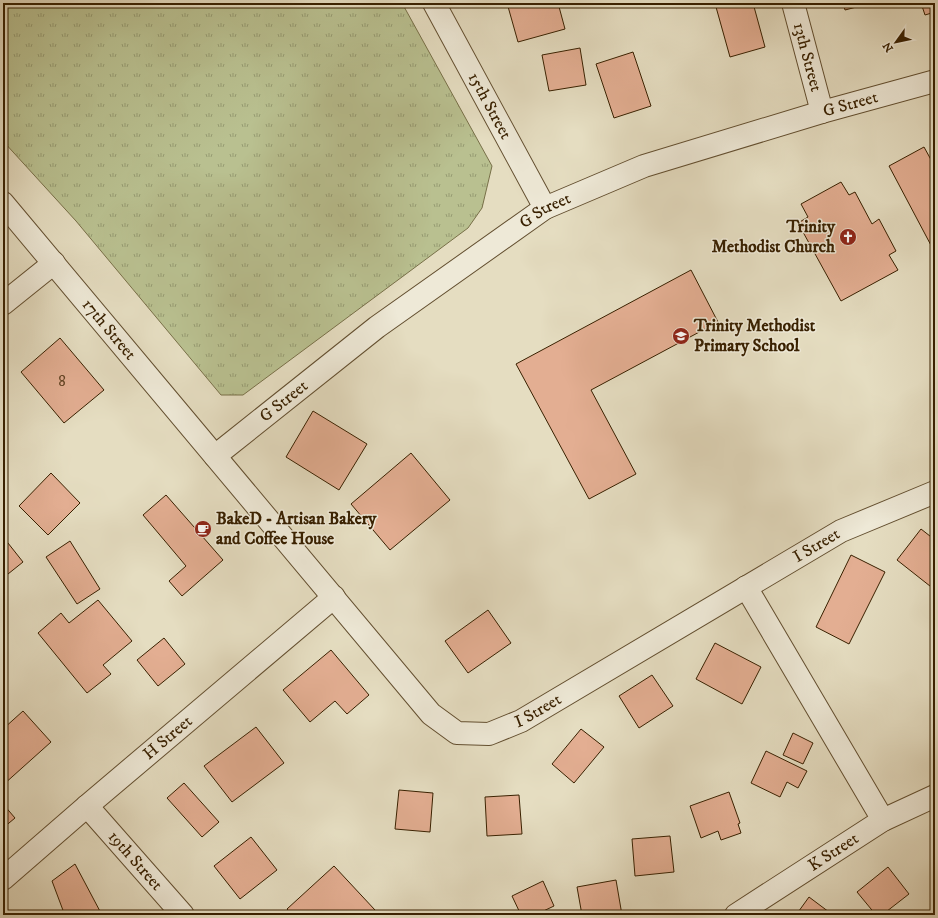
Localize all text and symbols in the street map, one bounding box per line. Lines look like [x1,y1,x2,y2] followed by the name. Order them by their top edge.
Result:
[788,20,827,95] street label: 13th Street
[876,22,916,62] north arrow
[880,39,897,55] text: N
[463,69,517,144] street label: 15th Street
[821,86,881,122] street label: G Street
[515,187,575,234] street label: G Street
[712,216,836,258] place label: Trinity Methodist Church
[838,227,858,247] church icon: Trinity Methodist Church
[77,294,141,365] street label: 17th Street
[693,315,816,357] place label: Trinity Methodist Primary School
[671,326,691,346] school or university icon: Trinity Methodist Primary School
[58,372,66,391] house number: 8
[255,375,313,427] street label: G Street
[216,508,377,550] place label: BakeD - Artisan Bakery and Coffee House
[193,519,213,539] cafe icon: BakeD - Artisan Bakery and Coffee House
[789,523,844,568] street label: I Street
[512,688,566,733] street label: I Street
[138,710,197,765] street label: H Street
[103,826,168,896] street label: 19th Street
[804,827,863,876] street label: K Street

